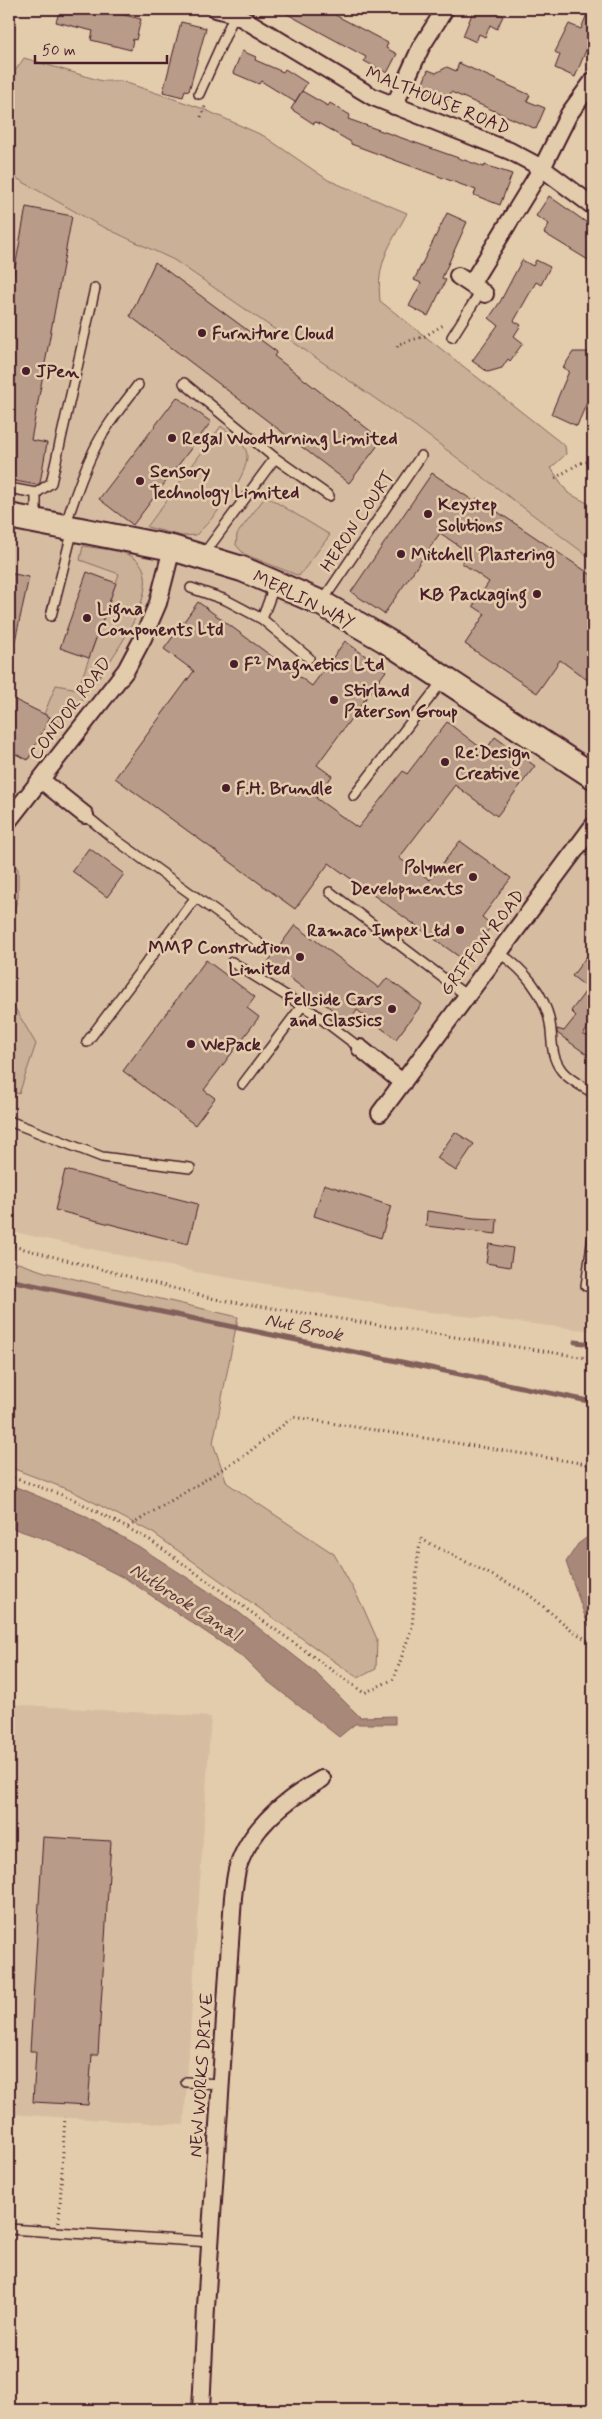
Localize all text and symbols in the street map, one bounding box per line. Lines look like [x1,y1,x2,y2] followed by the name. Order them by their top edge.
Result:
[35,32,168,64] scale bar
[42,41,76,61] text: 50 m
[362,61,513,141] street label: MALTHOUSE ROAD
[212,322,334,346] place label: Furniture Cloud
[196,327,208,339] marker: Furniture Cloud
[36,360,80,384] place label: JPen
[20,365,32,377] marker: JPen
[182,427,397,453] place label: Regal Woodturning Limited
[166,432,178,444] marker: Regal Woodturning Limited
[150,460,299,507] place label: Sensory Technology Limited
[315,466,401,577] street label: HERON COURT
[134,475,146,487] marker: Sensory Technology Limited
[438,493,503,538] place label: Keystep Solutions
[422,508,434,520] marker: Keystep Solutions
[411,543,555,569] place label: Mitchell Plastering
[395,548,407,560] marker: Mitchell Plastering
[249,565,359,635] street label: MERLIN WAY
[420,583,527,609] place label: KB Packaging
[531,588,543,600] marker: KB Packaging
[97,597,224,642] place label: Ligna Components Ltd
[81,612,93,624] marker: Ligna Components Ltd
[24,652,118,765] street label: CONDOR ROAD
[244,653,384,679] place label: F² Magnetics Ltd
[228,658,240,670] marker: F² Magnetics Ltd
[344,679,458,724] place label: Stirland Paterson Group
[328,694,340,706] marker: Stirland Paterson Group
[455,741,530,786] place label: Re:Design Creative
[439,756,451,768] marker: Re:Design Creative
[236,777,332,801] place label: F.H. Brundle
[220,782,232,794] marker: F.H. Brundle
[350,856,464,901] place label: Polymer Developments
[467,871,479,883] marker: Polymer Developments
[435,885,531,1001] street label: GRIFFON ROAD
[307,919,450,943] place label: Ramaco Impex Ltd
[454,924,466,936] marker: Ramaco Impex Ltd
[148,936,290,981] place label: MMP Construction Limited
[294,951,306,963] marker: MMP Construction Limited
[284,988,382,1033] place label: Fellside Cars and Classics
[386,1003,398,1015] marker: Fellside Cars and Classics
[200,1033,261,1057] place label: WePack
[185,1038,197,1050] marker: WePack
[263,1307,346,1348] water label: Nut Brook
[125,1557,246,1648] water label: Nutbrook Canal
[184,1992,220,2158] street label: NEW WORKS DRIVE

